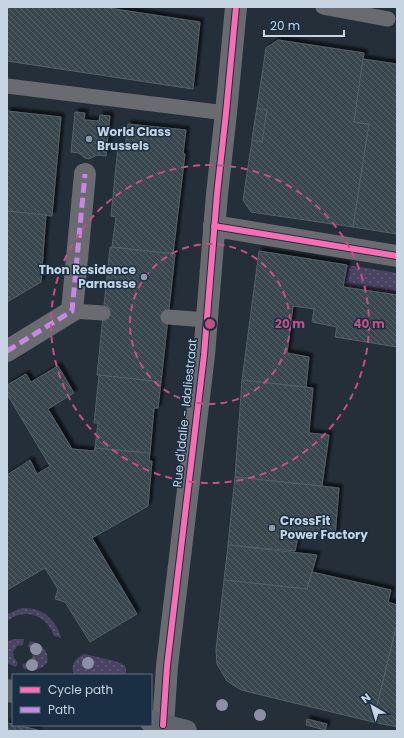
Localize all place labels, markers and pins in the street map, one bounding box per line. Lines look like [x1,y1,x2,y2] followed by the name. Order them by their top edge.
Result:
[97,123,171,154] place label: World Class Brussels
[84,134,94,144] marker: World Class Brussels
[39,261,137,292] place label: Thon Residence Parnasse
[139,272,149,282] marker: Thon Residence Parnasse
[203,317,217,331] centre of rings
[280,512,368,543] place label: CrossFit Power Factory
[267,523,277,533] marker: CrossFit Power Factory

